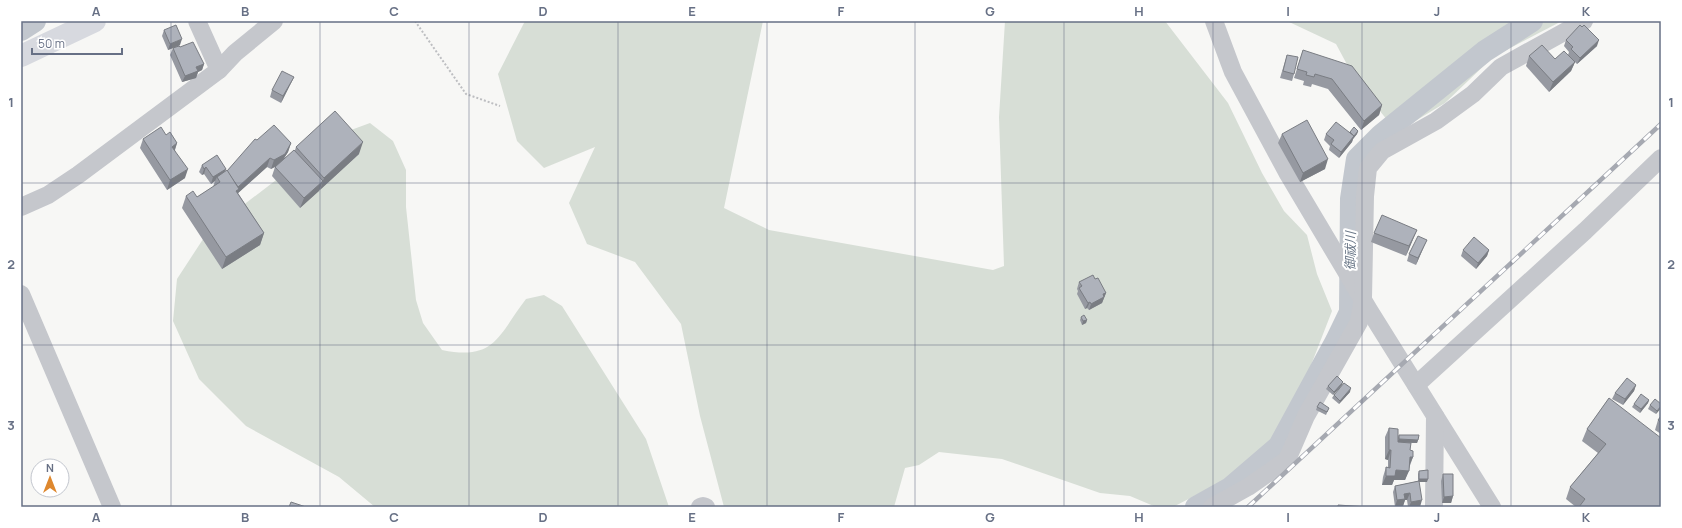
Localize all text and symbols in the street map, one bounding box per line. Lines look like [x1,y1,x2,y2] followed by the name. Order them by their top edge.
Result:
[92,2,101,20] text: A
[241,2,249,20] text: B
[389,2,399,20] text: C
[538,2,548,20] text: D
[688,2,696,20] text: E
[838,2,845,20] text: F
[985,2,995,20] text: G
[1134,2,1144,20] text: H
[1286,2,1290,20] text: I
[1434,2,1440,20] text: J
[1582,2,1591,20] text: K
[32,30,122,56] scale bar
[38,35,65,52] text: 50 m
[8,93,14,111] text: 1
[1668,93,1674,111] text: 1
[1341,229,1359,271] water label: 御祓川
[7,255,15,273] text: 2
[1667,255,1675,273] text: 2
[7,416,15,434] text: 3
[1667,416,1675,434] text: 3
[30,458,70,498] north arrow
[46,460,54,475] text: N
[92,508,101,526] text: A
[241,508,249,526] text: B
[389,508,399,526] text: C
[538,508,548,526] text: D
[688,508,696,526] text: E
[838,508,845,526] text: F
[985,508,995,526] text: G
[1134,508,1144,526] text: H
[1286,508,1290,526] text: I
[1434,508,1440,526] text: J
[1582,508,1591,526] text: K

